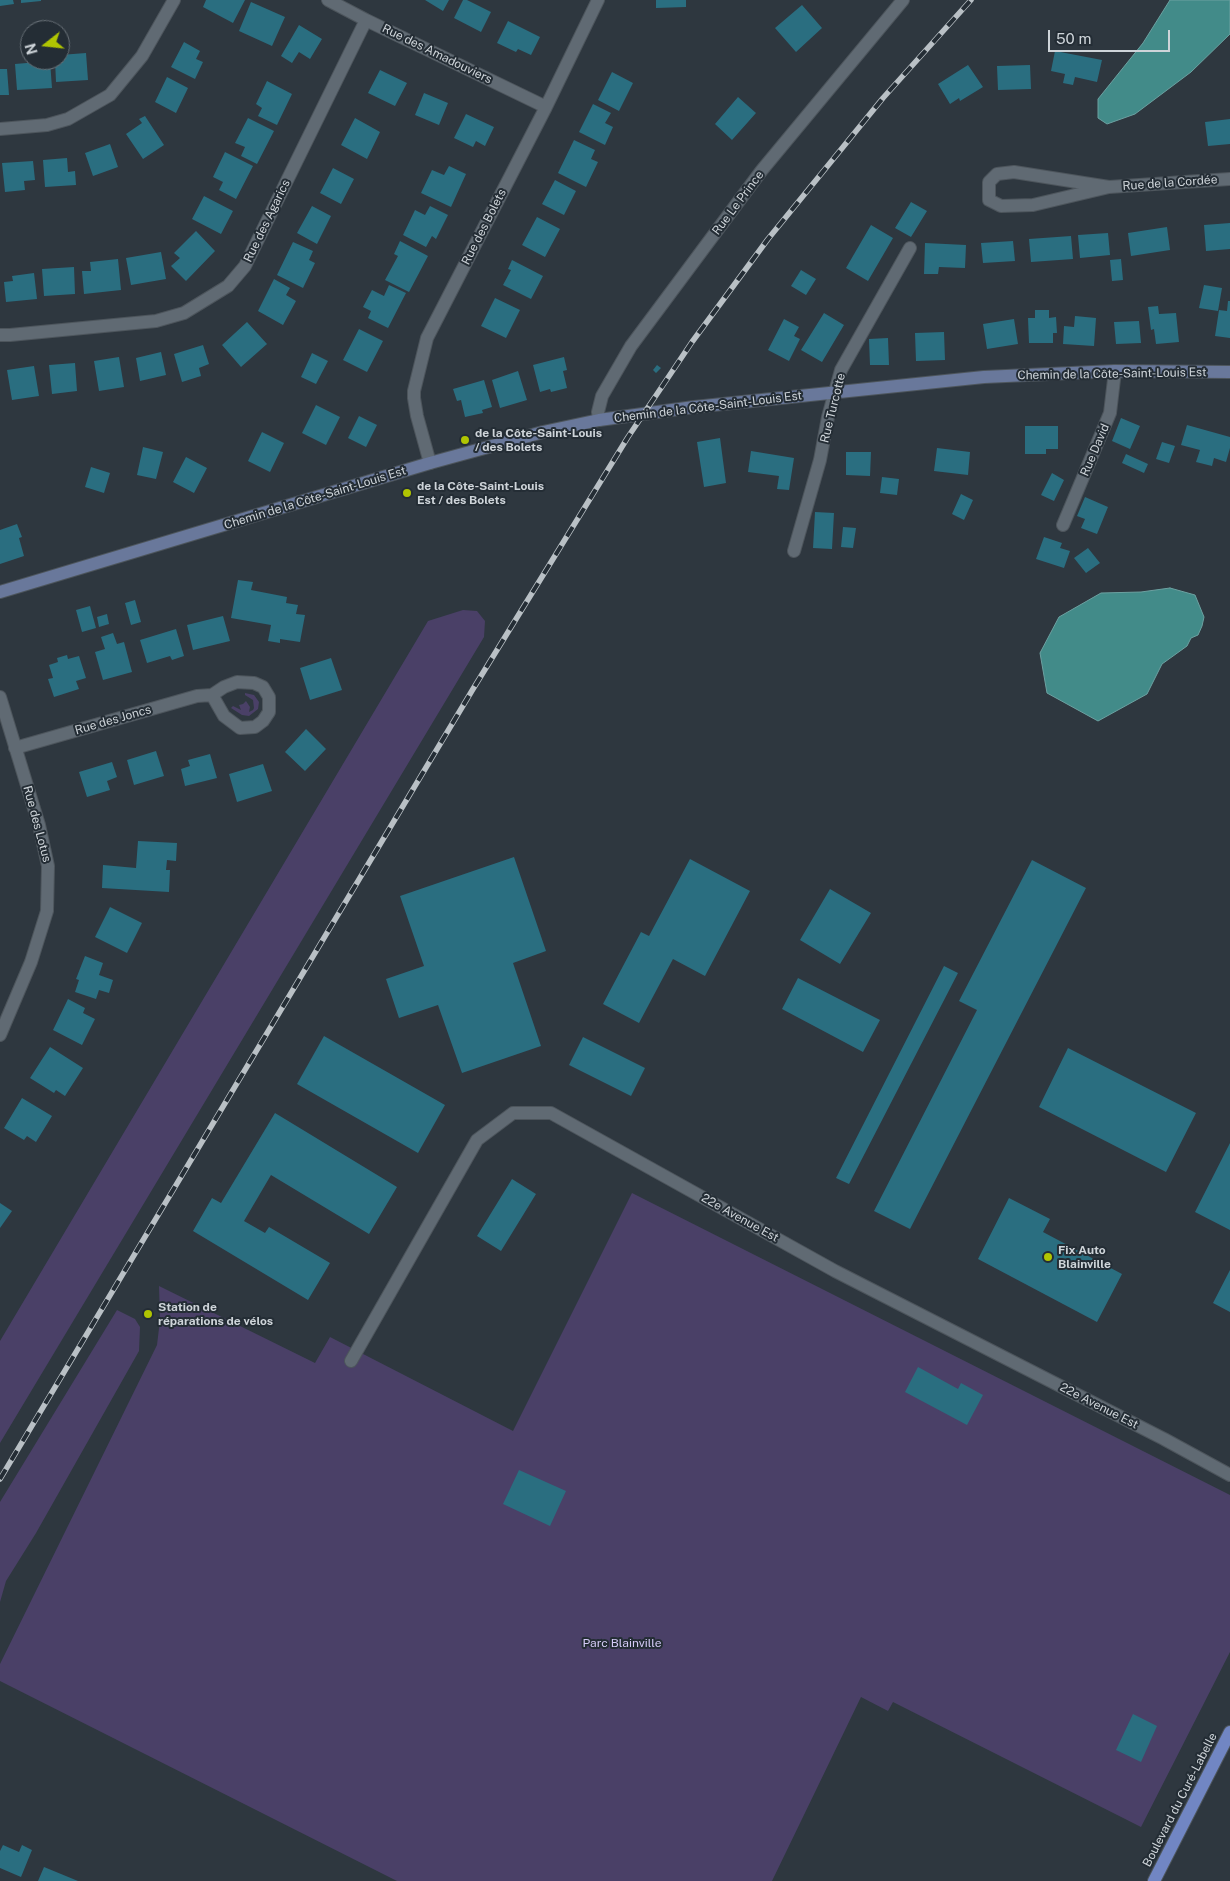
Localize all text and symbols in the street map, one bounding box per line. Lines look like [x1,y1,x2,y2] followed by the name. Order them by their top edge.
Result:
[20,20,70,70] north arrow
[1050,20,1172,52] scale bar
[380,21,494,87] street label: Rue des Amadouviers
[1056,30,1091,47] text: 50 m
[22,41,41,56] text: N
[709,168,767,238] street label: Rue Le Prince
[1122,173,1218,193] street label: Rue de la Cordée
[241,177,293,265] street label: Rue des Agarics
[459,187,509,267] street label: Rue des Bolets
[1017,365,1207,383] street label: Chemin de la Côte-Saint-Louis Est
[817,372,849,444] street label: Rue Turcotte
[613,388,803,426] street label: Chemin de la Côte-Saint-Louis Est
[1078,422,1112,478] street label: Rue David
[475,426,602,454] place label: de la Côte-Saint-Louis / des Bolets
[459,434,471,446] marker: de la Côte-Saint-Louis / des Bolets
[222,463,408,533] street label: Chemin de la Côte-Saint-Louis Est
[417,479,544,507] place label: de la Côte-Saint-Louis Est / des Bolets
[401,487,413,499] marker: de la Côte-Saint-Louis Est / des Bolets
[73,702,153,738] street label: Rue des Joncs
[20,784,54,864] street label: Rue des Lotus
[699,1191,781,1245] street label: 22e Avenue Est
[1058,1243,1111,1271] place label: Fix Auto Blainville
[1042,1251,1054,1263] marker: Fix Auto Blainville
[158,1300,273,1328] place label: Station de réparations de vélos
[142,1308,154,1320] marker: Station de réparations de vélos
[1057,1380,1141,1432] street label: 22e Avenue Est
[583,1636,661,1650] park label: Parc Blainville
[1140,1731,1220,1869] street label: Boulevard du Curé-Labelle

